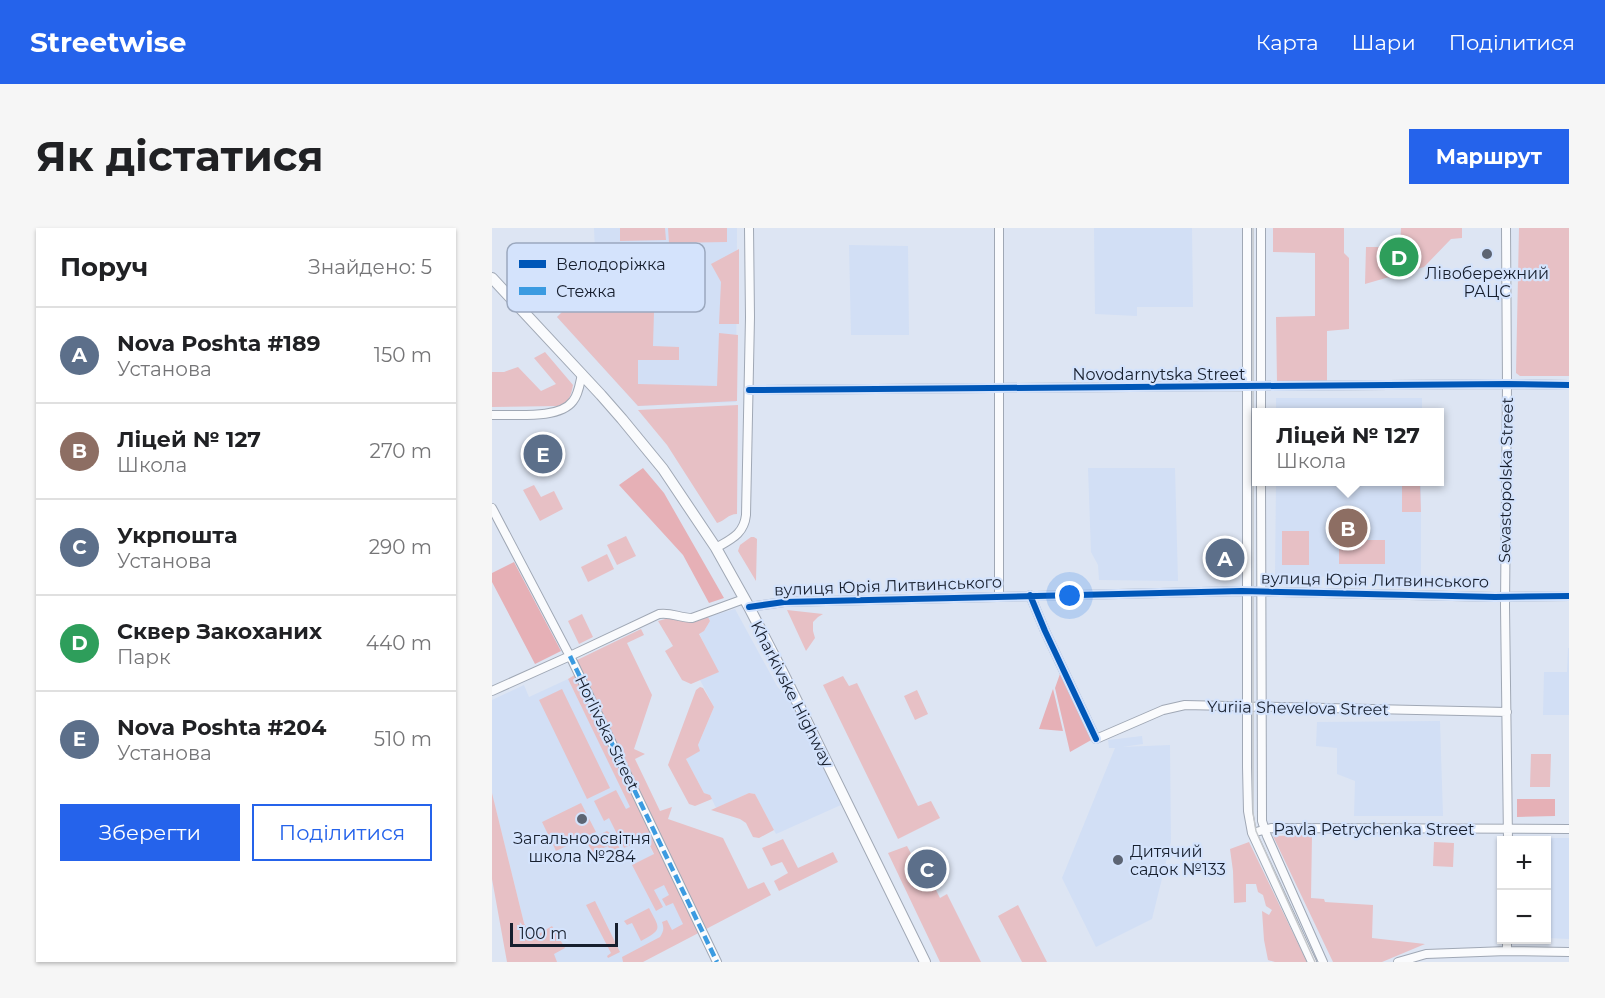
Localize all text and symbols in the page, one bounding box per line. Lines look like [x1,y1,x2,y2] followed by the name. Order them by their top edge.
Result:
[30,25,186,59] text: Streetwise
[1256,30,1319,55] text: Карта
[1352,30,1416,55] text: Шари
[1449,30,1575,55] text: Поділитися
[1409,129,1569,184] button: Маршрут
[36,130,324,182] text: Як дістатися
[1380,234,1418,279] pin: D
[507,243,705,312] legend
[1480,247,1494,261] marker: Лівобережний РАЦС
[60,251,148,283] text: Поруч
[308,255,432,279] text: Знайдено: 5
[556,255,666,274] text: Велодоріжка
[1425,264,1549,301] place label: Лівобережний РАЦС
[556,282,616,301] text: Стежка
[117,330,320,357] text: Nova Poshta #189
[72,343,87,367] text: A
[374,343,432,367] text: 150 m
[117,357,212,381] text: Установа
[1073,365,1246,384] street label: Novodarnytska Street
[1495,397,1517,563] street label: Sevastopolska Street
[1252,408,1444,486] popup
[1276,422,1420,449] text: Ліцей № 127
[117,426,261,453] text: Ліцей № 127
[524,432,562,476] pin: E
[72,439,87,463] text: B
[370,439,432,463] text: 270 m
[1276,449,1346,473] text: Школа
[117,453,187,477] text: Школа
[1328,506,1368,550] pin: B
[117,522,237,549] text: Укрпошта
[72,535,87,559] text: C
[369,535,432,559] text: 290 m
[1206,536,1244,580] pin: A
[117,549,212,573] text: Установа
[1261,569,1489,591] street label: вулиця Юрія Литвинського
[774,573,1002,599] street label: вулиця Юрія Литвинського
[1055,581,1084,610] your location
[117,618,322,645] text: Сквер Закоханих
[747,618,837,771] street label: Kharkivske Highway
[71,631,88,655] text: D
[366,631,432,655] text: 440 m
[117,645,171,669] text: Парк
[571,672,643,794] street label: Horlivska Street
[1207,697,1389,719] street label: Yuriia Shevelova Street
[117,714,326,741] text: Nova Poshta #204
[73,727,86,751] text: E
[374,727,432,751] text: 510 m
[117,741,212,765] text: Установа
[60,804,240,861] button: Зберегти
[252,804,432,861] button: Поділитися
[575,812,589,826] marker: Загальноосвітня школа №284
[1274,820,1475,839] street label: Pavla Petrychenka Street
[513,829,651,866] place label: Загальноосвітня школа №284
[1497,836,1551,944] map controls
[1497,836,1551,890] button: +
[1130,842,1226,879] place label: Дитячий садок №133
[908,846,946,892] pin: C
[1111,853,1125,867] marker: Дитячий садок №133
[1497,890,1551,944] button: −
[510,920,618,948] scale bar
[519,924,567,943] text: 100 m

